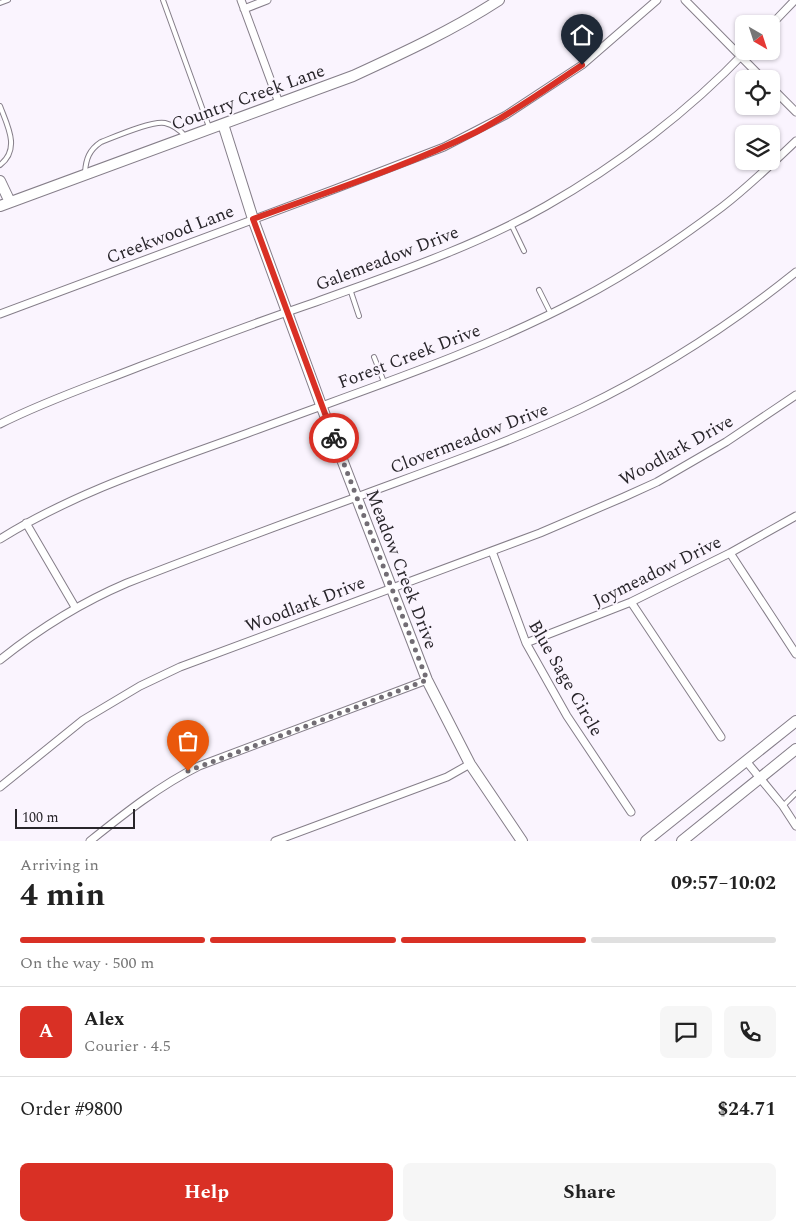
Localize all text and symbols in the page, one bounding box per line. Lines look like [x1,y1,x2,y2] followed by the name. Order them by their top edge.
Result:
[561,14,603,65] pin
[735,15,780,60] north arrow
[735,15,780,170] map controls
[568,21,596,49] icon: home
[168,57,329,138] street label: Country Creek Lane
[735,70,780,115] button: locate
[735,125,780,170] button: layers
[102,198,238,271] street label: Creekwood Lane
[312,219,463,298] street label: Galemeadow Drive
[334,317,484,396] street label: Forest Creek Drive
[386,396,552,481] street label: Clovermeadow Drive
[614,408,738,493] street label: Woodlark Drive
[309,413,359,463] courier
[320,424,348,452] icon: bike
[359,485,444,653] street label: Meadow Creek Drive
[588,529,726,614] street label: Joymeadow Drive
[241,569,369,640] street label: Woodlark Drive
[521,615,610,741] street label: Blue Sage Circle
[167,720,209,771] pin
[174,727,202,755] icon: bag
[15,806,135,829] scale bar
[22,807,59,828] text: 100 m
[20,853,99,877] text: Arriving in
[671,869,776,898] text: 09:57–10:02
[20,871,105,920] text: 4 min
[20,951,154,975] text: On the way · 500 m
[84,1005,125,1034] text: Alex
[660,1006,712,1058] button: chat
[724,1006,776,1058] button: phone
[39,1017,53,1046] text: A
[84,1034,171,1058] text: Courier · 4.5
[20,1095,123,1124] text: Order #9800
[718,1095,776,1124] text: $24.71
[20,1163,393,1221] button: Help
[403,1163,776,1221] button: Share

